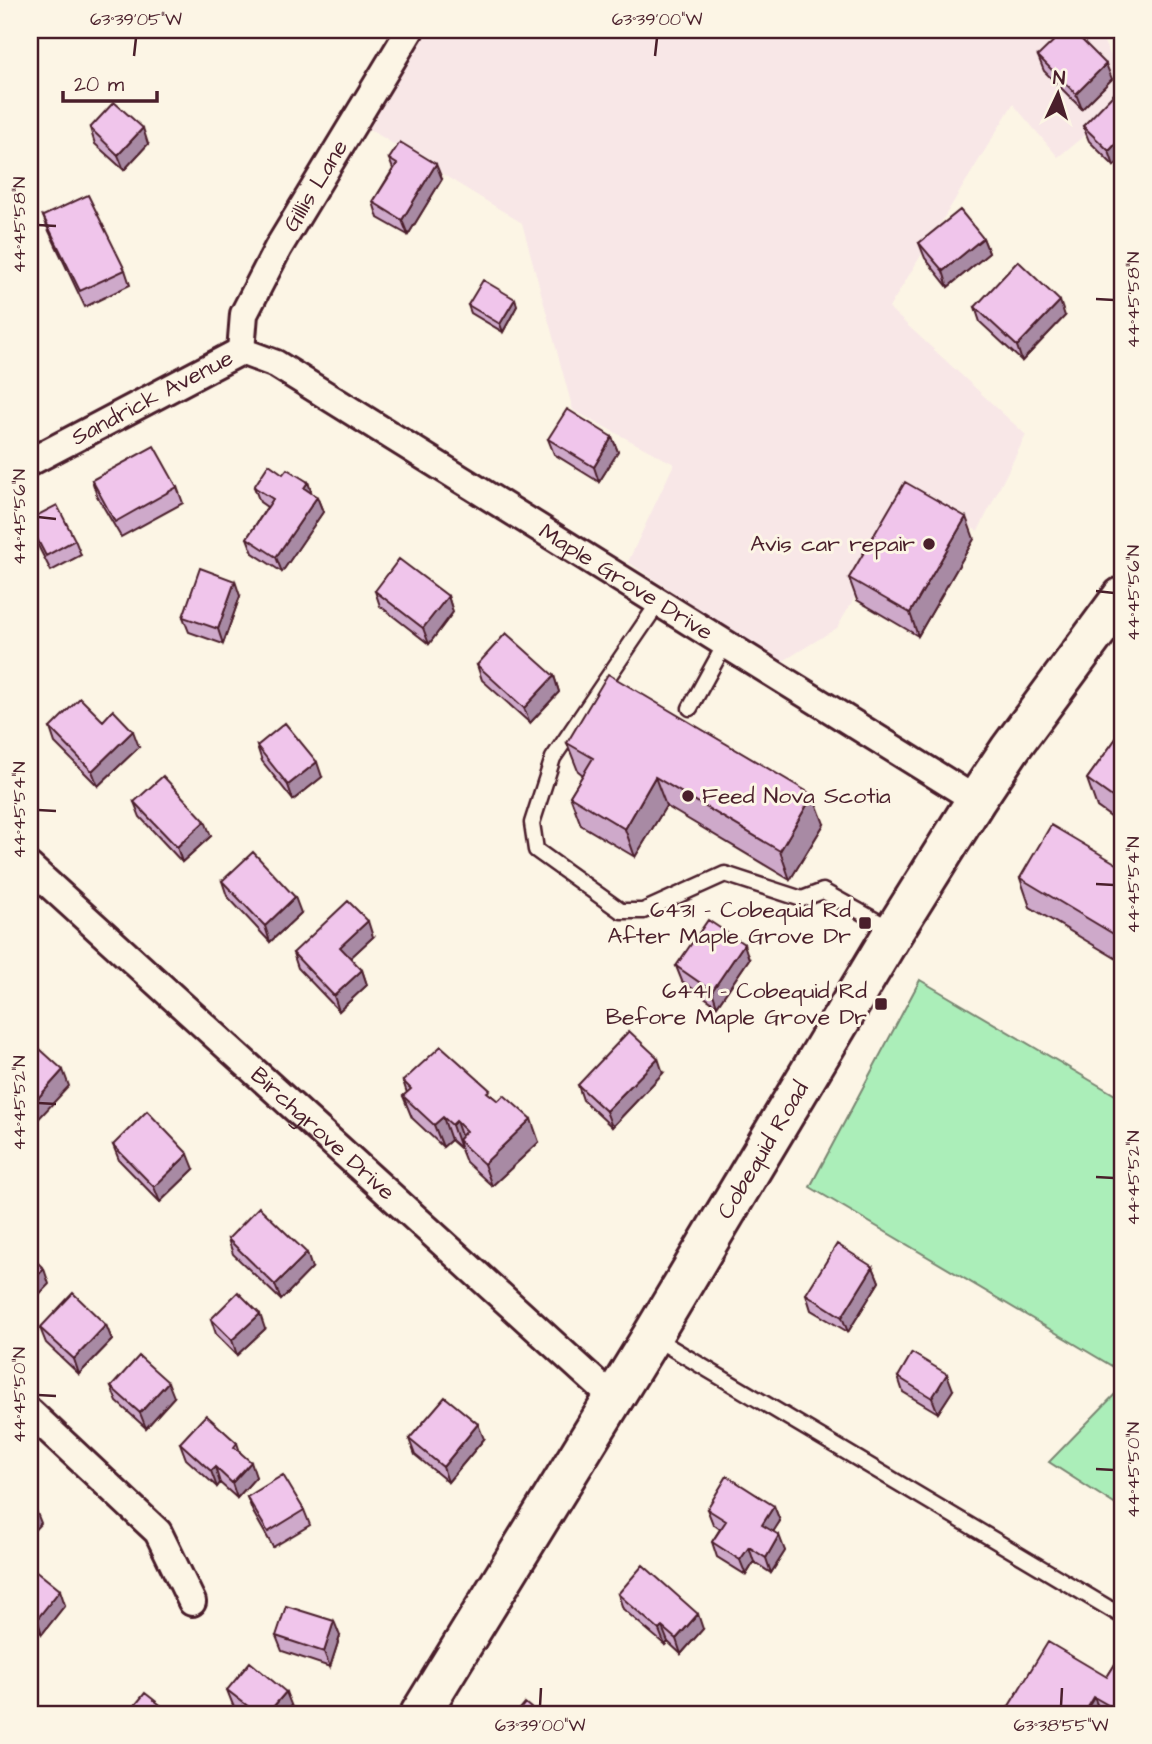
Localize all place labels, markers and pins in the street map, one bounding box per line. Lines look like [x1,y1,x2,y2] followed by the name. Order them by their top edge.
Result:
[750,528,915,560] place label: Avis car repair
[921,536,937,552] marker: Avis car repair
[702,780,891,812] place label: Feed Nova Scotia
[680,788,696,804] marker: Feed Nova Scotia
[607,894,851,952] place label: 6431 - Cobequid Rd After Maple Grove Dr
[857,915,873,931] marker: 6431 - Cobequid Rd After Maple Grove Dr
[606,975,867,1033] place label: 6441 - Cobequid Rd Before Maple Grove Dr
[873,996,889,1012] marker: 6441 - Cobequid Rd Before Maple Grove Dr

